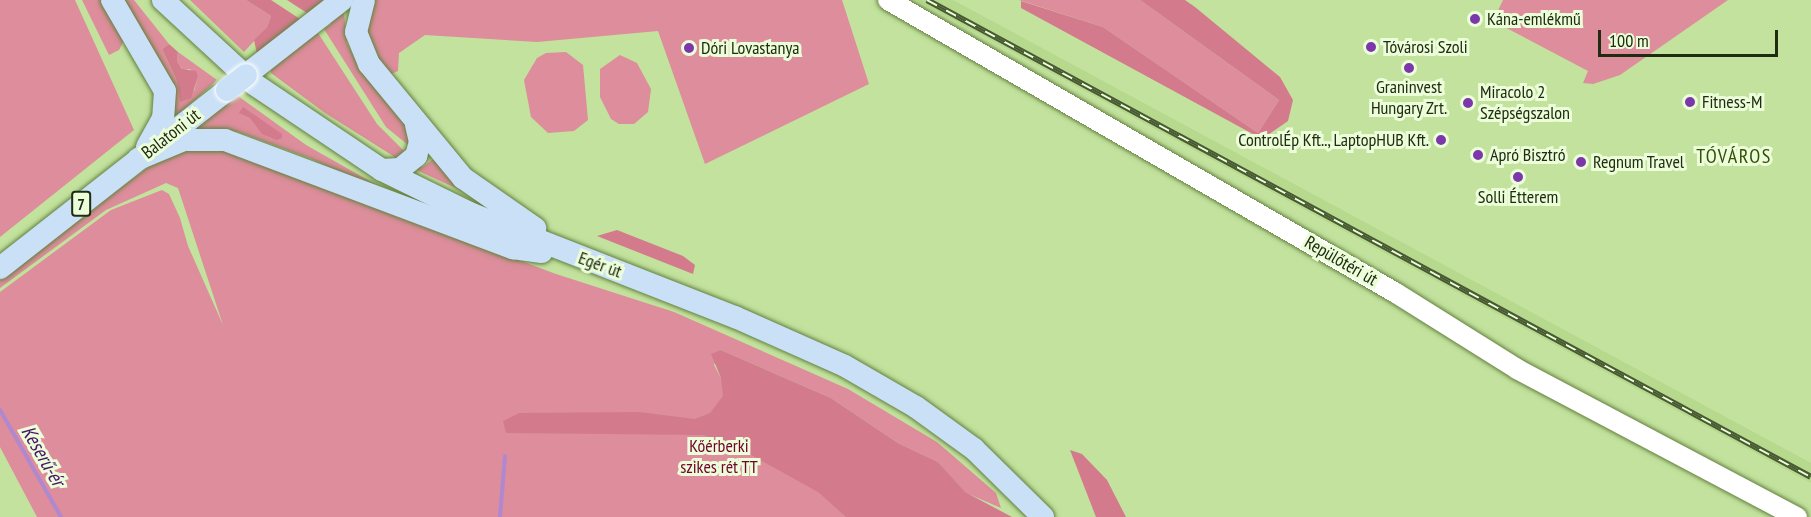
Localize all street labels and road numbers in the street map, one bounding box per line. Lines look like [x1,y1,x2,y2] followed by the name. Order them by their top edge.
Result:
[138,105,204,163] street label: Balatoni út
[70,191,92,217] road number: 7
[1301,231,1381,291] street label: Repülőtéri út
[575,247,625,283] street label: Egér út

